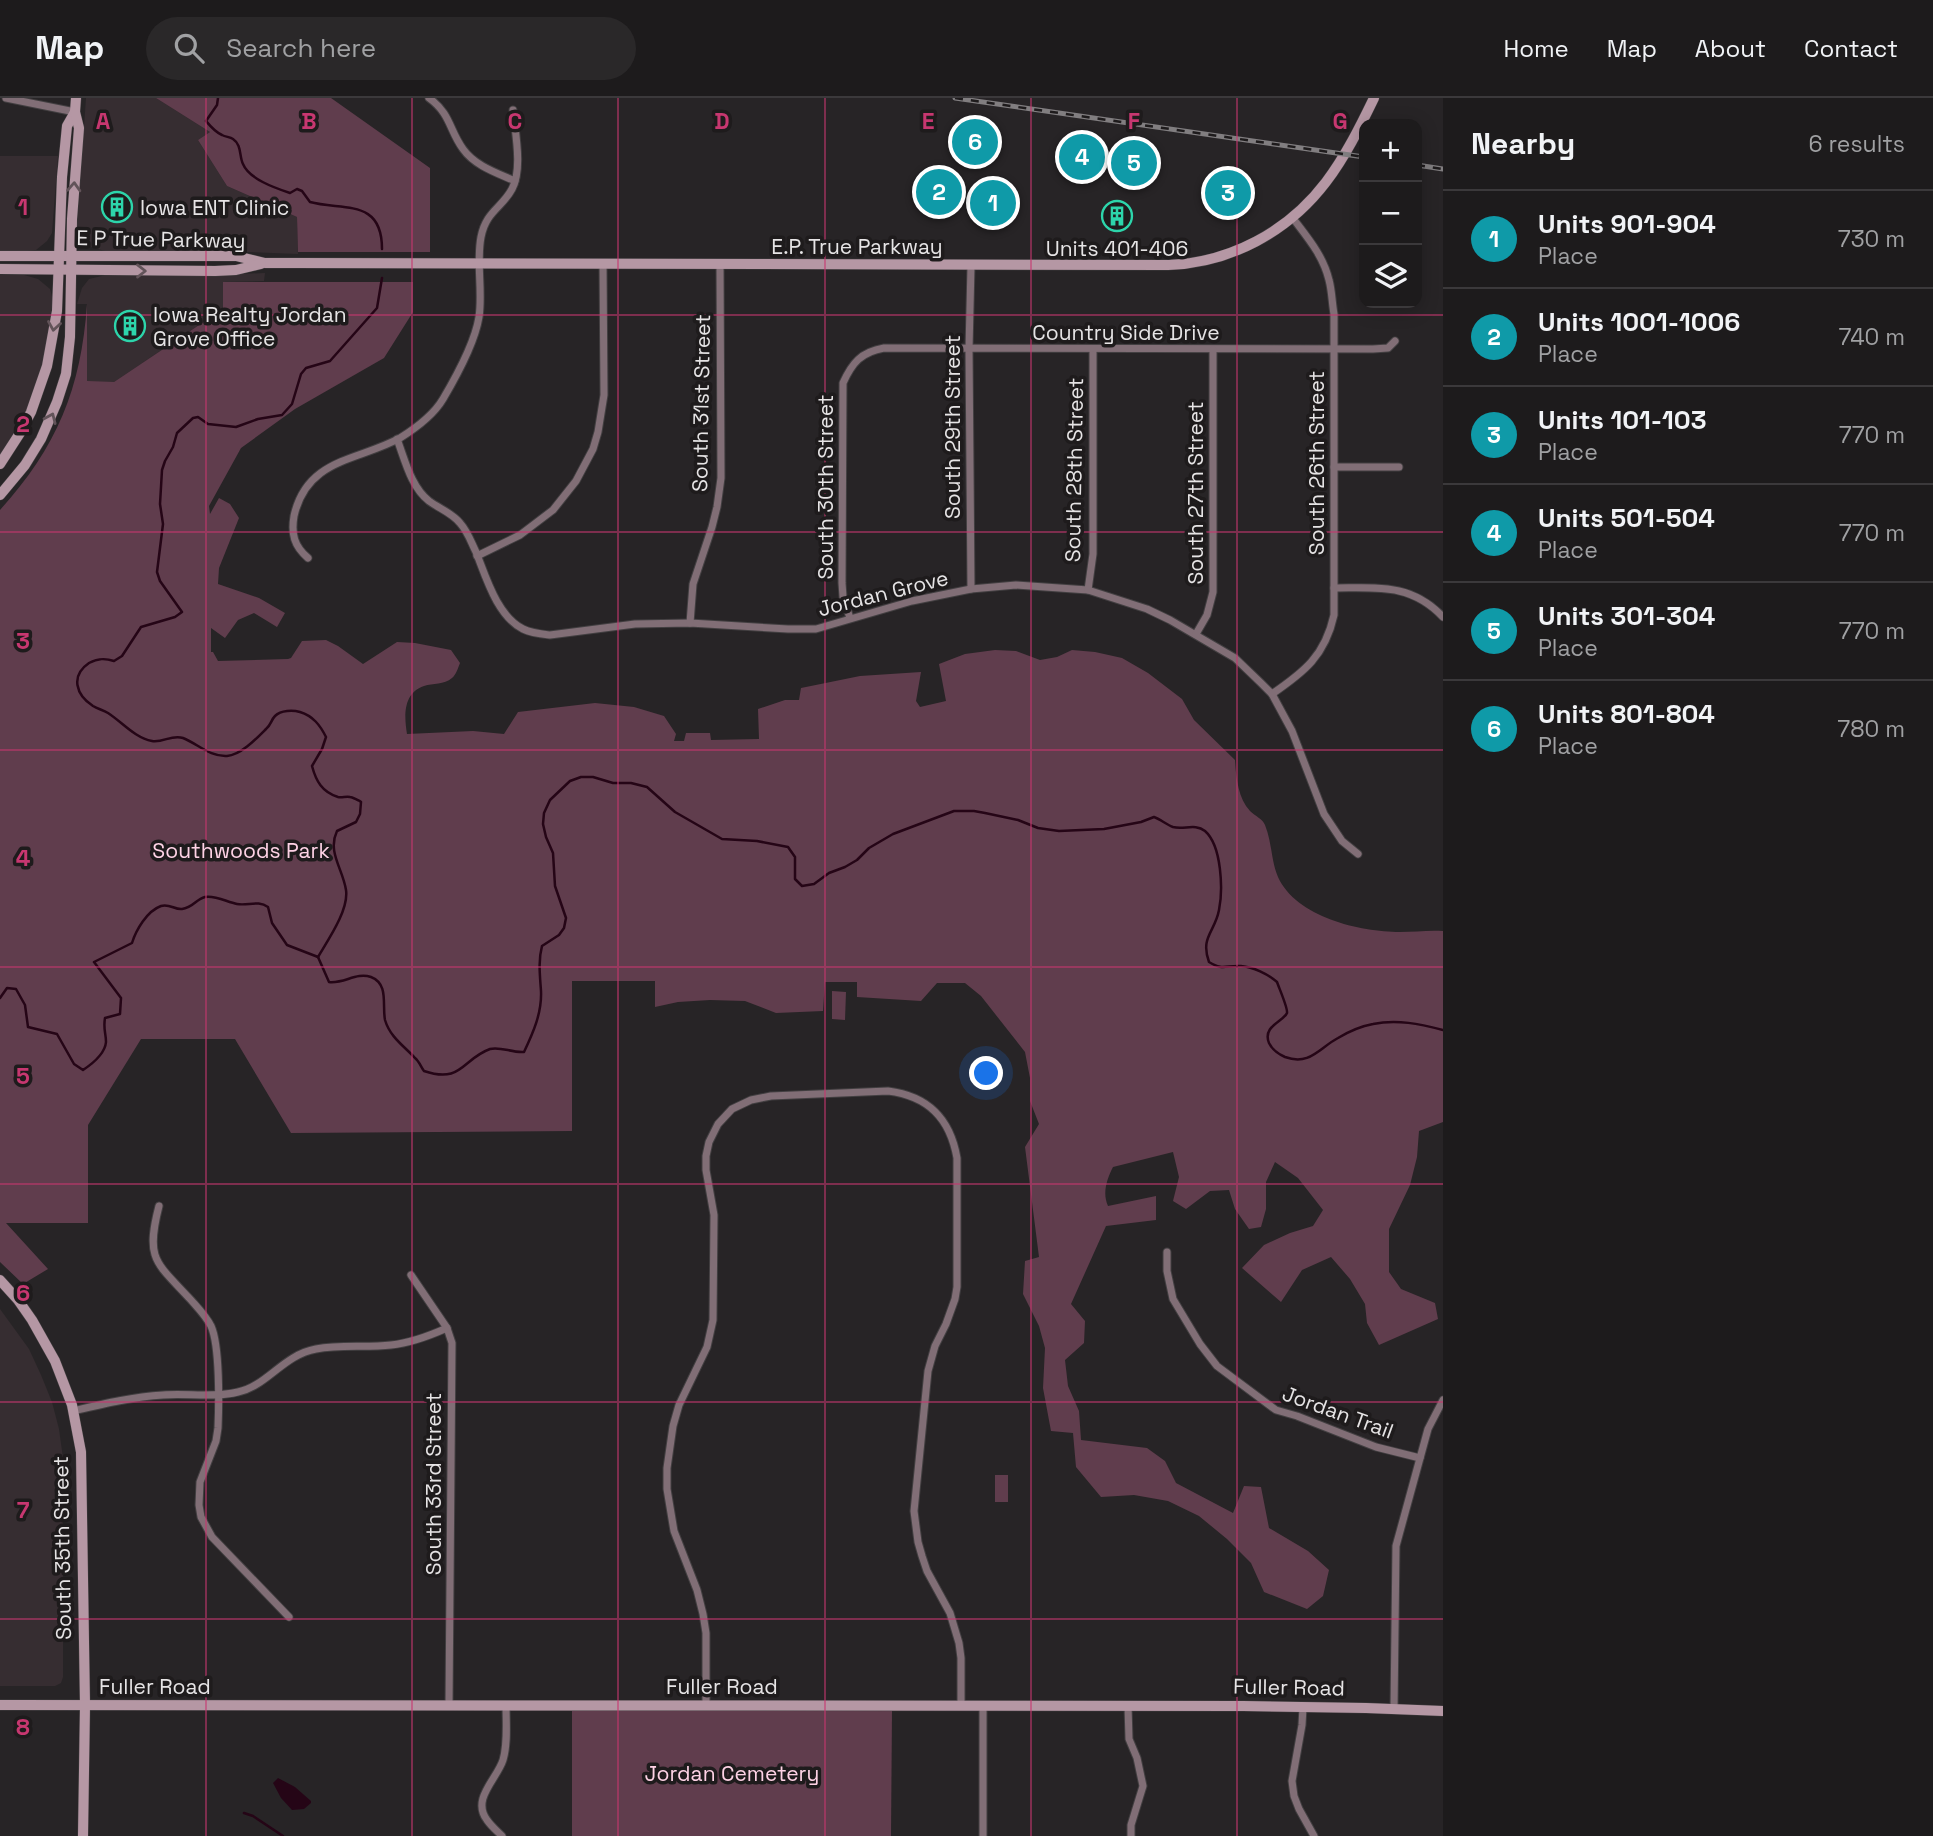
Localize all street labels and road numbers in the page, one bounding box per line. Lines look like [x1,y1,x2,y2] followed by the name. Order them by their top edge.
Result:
[76,224,246,254] street label: E P True Parkway
[771,233,943,260] street label: E.P. True Parkway
[686,314,716,492] street label: South 31st Street
[1032,319,1220,346] street label: Country Side Drive
[939,335,966,519] street label: South 29th Street
[1303,371,1330,555] street label: South 26th Street
[1059,378,1089,562] street label: South 28th Street
[812,395,839,579] street label: South 30th Street
[1182,401,1209,585] street label: South 27th Street
[815,564,951,622] street label: Jordan Grove
[1279,1379,1397,1445] street label: Jordan Trail
[420,1393,447,1575] street label: South 33rd Street
[47,1456,77,1640] street label: South 35th Street
[99,1673,211,1700] street label: Fuller Road
[666,1673,778,1700] street label: Fuller Road
[1233,1673,1345,1701] street label: Fuller Road

